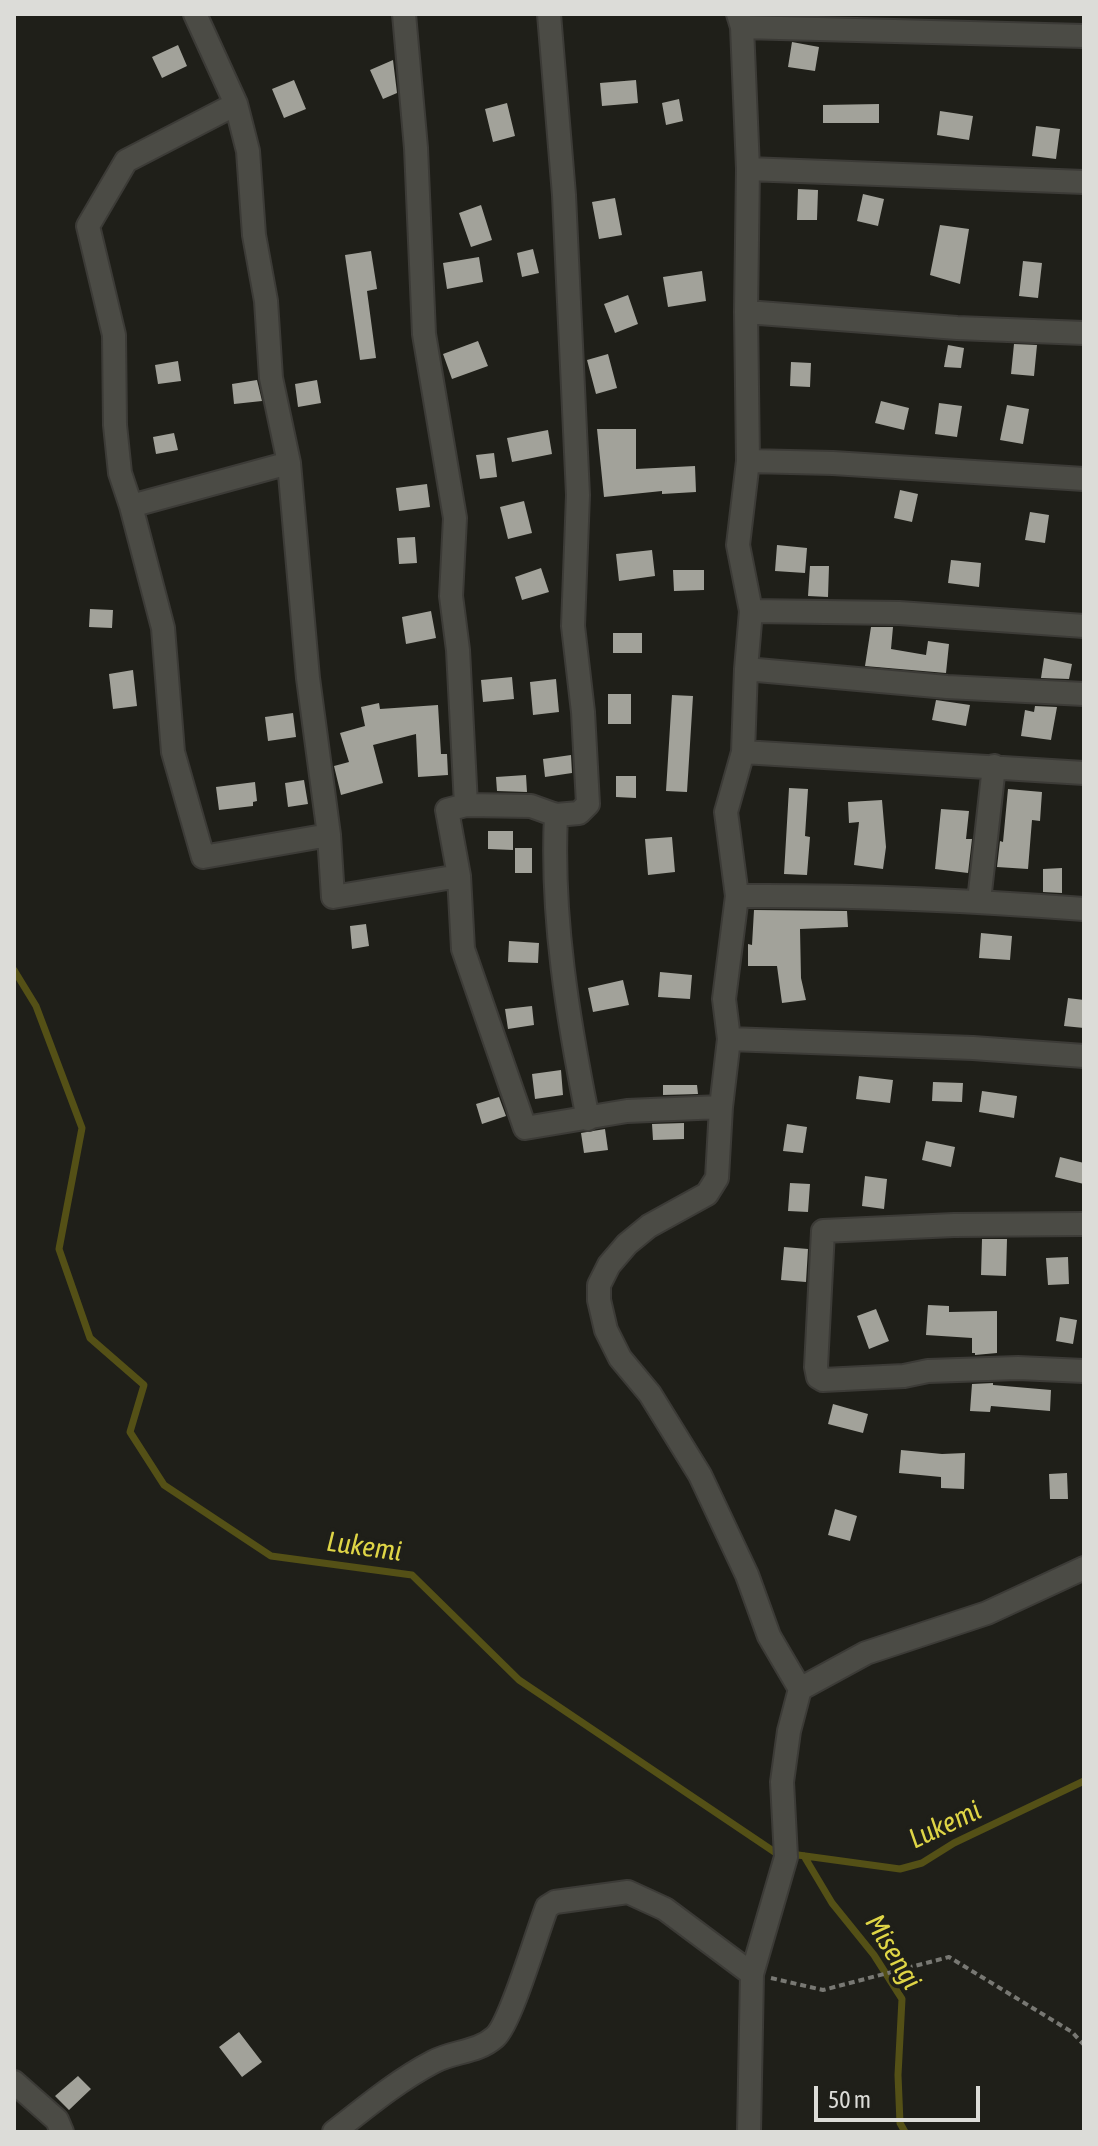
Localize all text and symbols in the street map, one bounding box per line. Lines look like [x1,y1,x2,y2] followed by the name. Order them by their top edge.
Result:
[324,1525,404,1569] water label: Lukemi
[904,1794,986,1856] water label: Lukemi
[858,1909,928,1995] water label: Misengi
[818,2070,984,2120] scale bar
[828,2086,871,2113] text: 50 m

